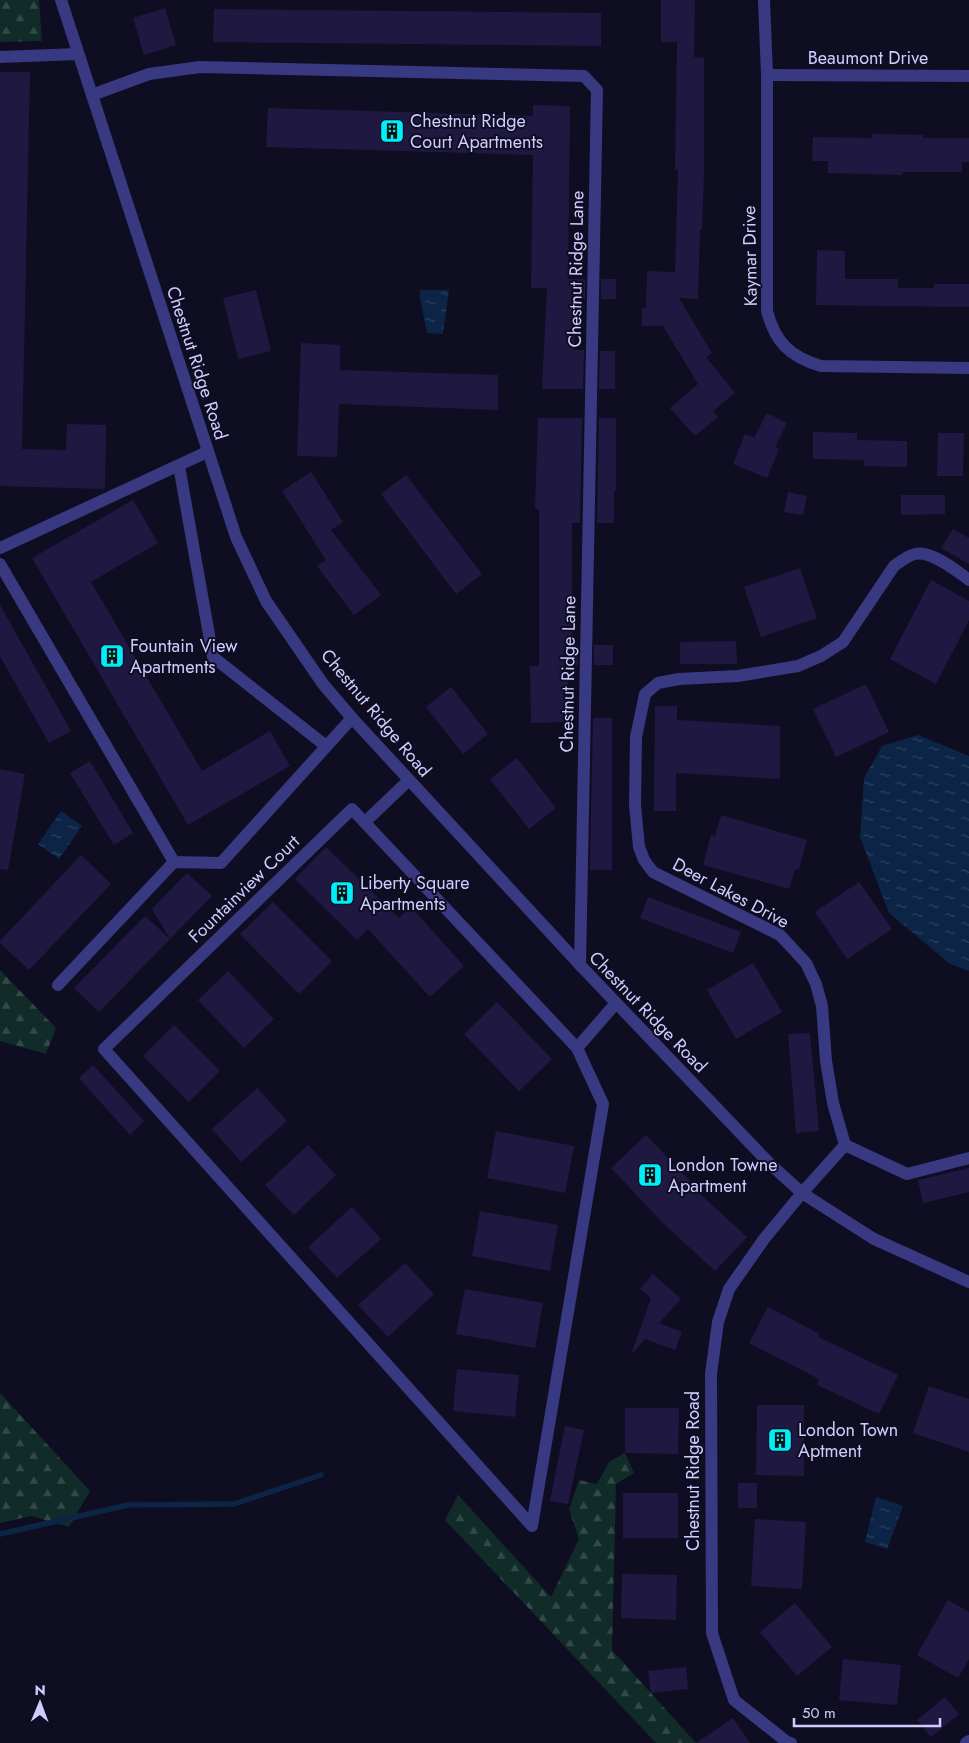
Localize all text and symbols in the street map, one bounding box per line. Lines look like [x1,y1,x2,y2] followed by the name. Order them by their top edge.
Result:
[808,45,928,71] street label: Beaumont Drive
[410,108,543,155] place label: Chestnut Ridge Court Apartments
[379,118,405,144] building icon: Chestnut Ridge Court Apartments
[562,190,590,348] street label: Chestnut Ridge Lane
[736,205,764,307] street label: Kaymar Drive
[160,283,234,443] street label: Chestnut Ridge Road
[554,595,582,753] street label: Chestnut Ridge Lane
[130,633,238,680] place label: Fountain View Apartments
[99,643,125,669] building icon: Fountain View Apartments
[315,643,437,783] street label: Chestnut Ridge Road
[183,829,306,949] street label: Fountainview Court
[668,851,794,935] street label: Deer Lakes Drive
[360,870,470,917] place label: Liberty Square Apartments
[329,880,355,906] building icon: Liberty Square Apartments
[583,945,713,1079] street label: Chestnut Ridge Road
[668,1152,777,1199] place label: London Towne Apartment
[637,1162,663,1188] building icon: London Towne Apartment
[680,1391,706,1551] street label: Chestnut Ridge Road
[798,1417,898,1464] place label: London Town Aptment
[767,1427,793,1453] building icon: London Town Aptment
[15,1678,65,1728] north arrow
[34,1680,46,1700] text: N
[794,1696,940,1728] scale bar
[802,1702,836,1724] text: 50 m

